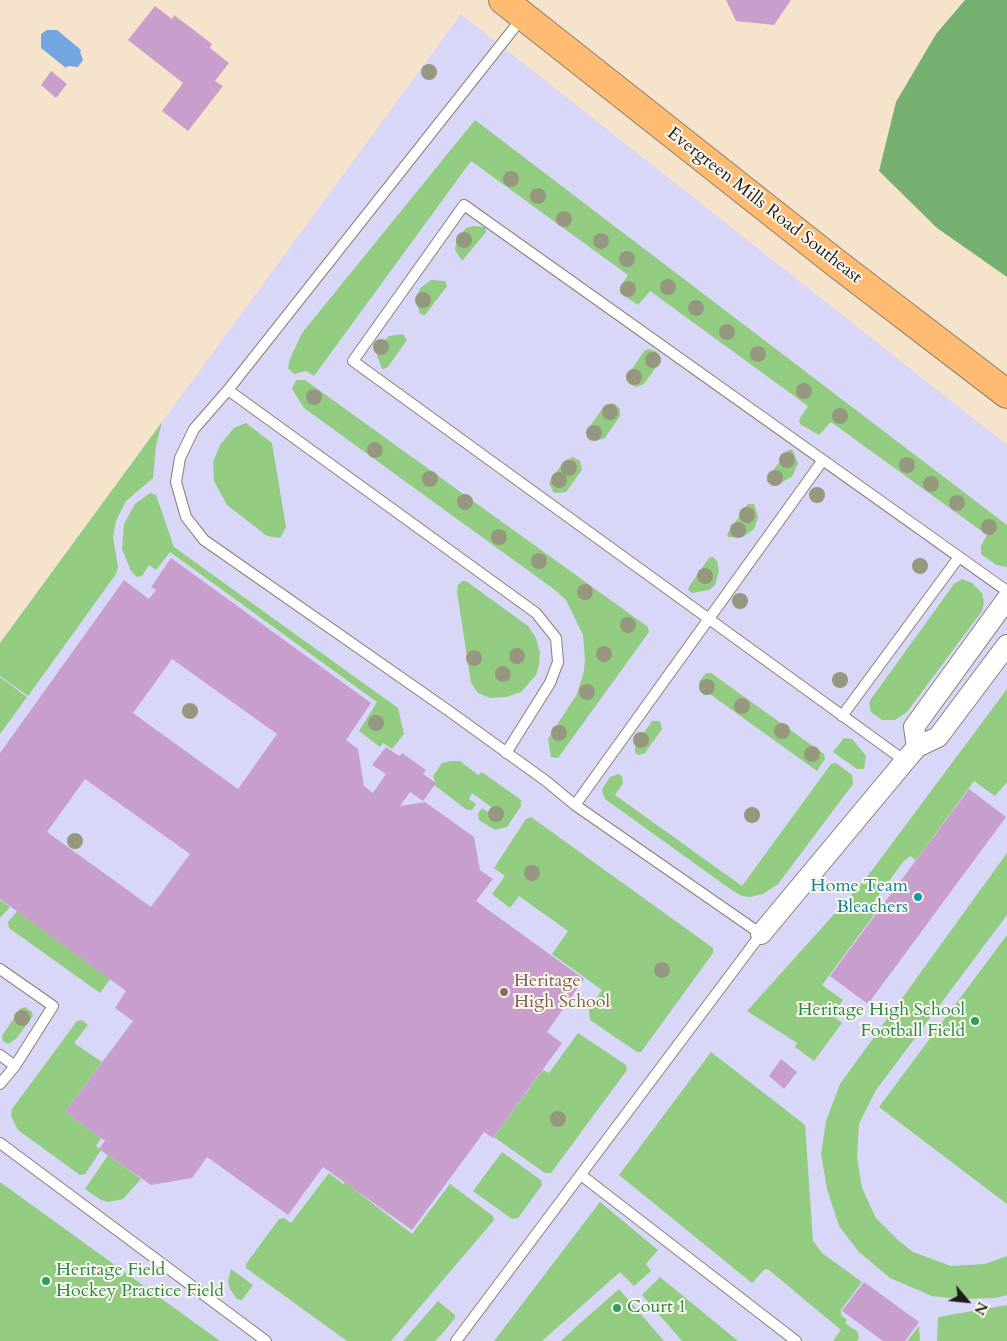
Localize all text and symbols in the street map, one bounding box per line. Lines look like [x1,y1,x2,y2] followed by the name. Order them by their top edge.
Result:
[662,123,866,289] street label: Evergreen Mills Road Southeast
[811,876,908,919] place label: Home Team Bleachers
[912,891,924,903] marker: Home Team Bleachers
[514,971,610,1014] place label: Heritage High School
[498,986,510,998] marker: Heritage High School
[798,1000,965,1042] place label: Heritage High School Football Field
[969,1015,981,1027] marker: Heritage High School Football Field
[56,1260,224,1302] place label: Heritage Field Hockey Practice Field
[40,1275,52,1287] marker: Heritage Field Hockey Practice Field
[942,1276,992,1326] north arrow
[627,1297,687,1319] place label: Court 1
[969,1298,992,1318] text: N
[611,1302,623,1314] marker: Court 1

